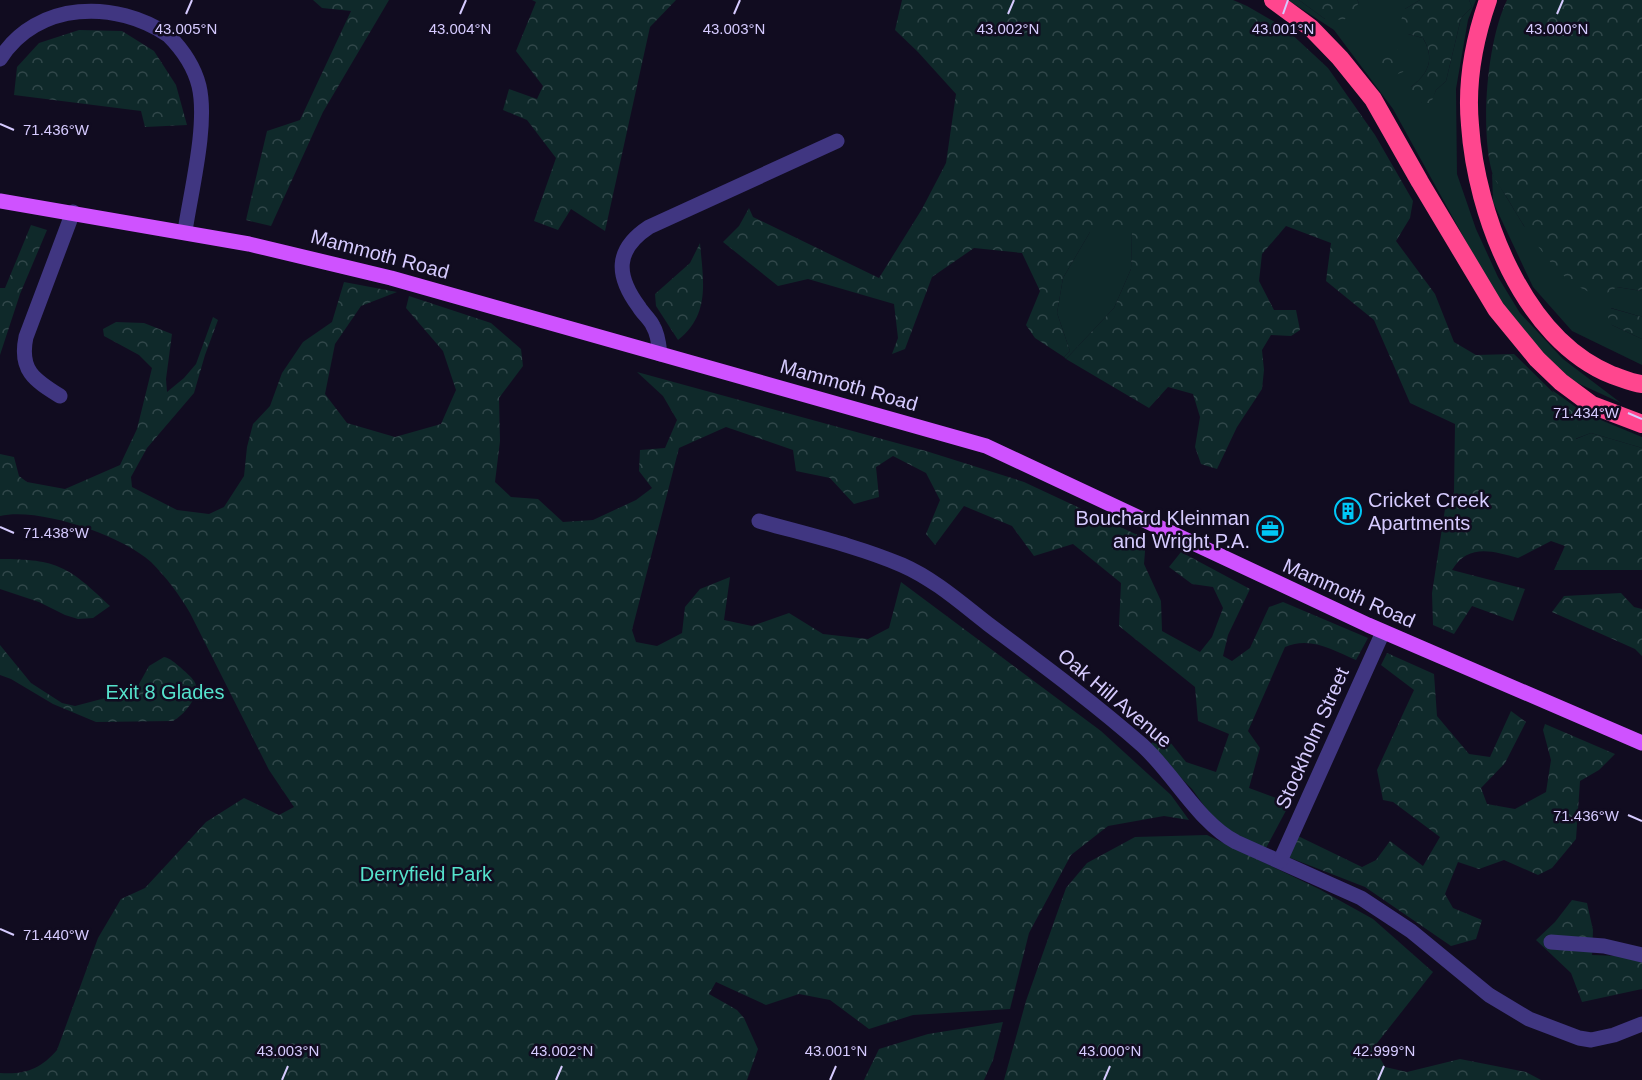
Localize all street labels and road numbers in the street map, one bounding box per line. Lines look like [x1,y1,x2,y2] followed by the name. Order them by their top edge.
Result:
[308,225,452,283] street label: Mammoth Road
[778,355,920,415] street label: Mammoth Road
[1280,554,1418,632] street label: Mammoth Road
[1054,644,1176,752] street label: Oak Hill Avenue
[1271,664,1353,812] street label: Stockholm Street

